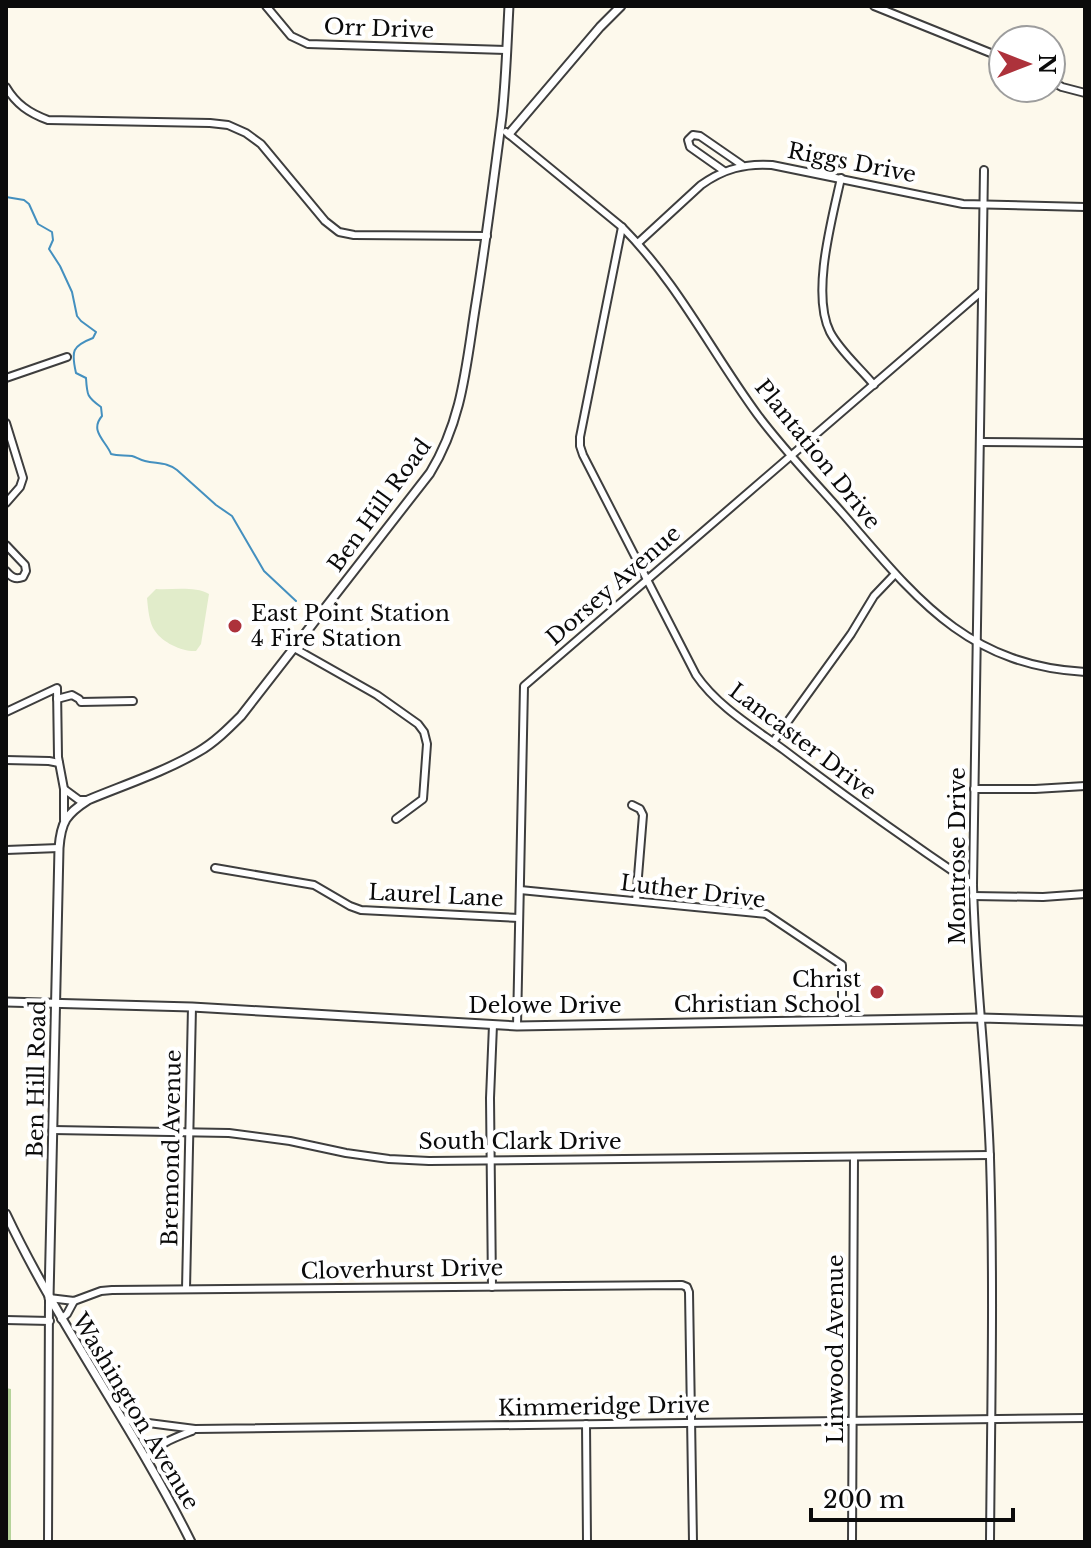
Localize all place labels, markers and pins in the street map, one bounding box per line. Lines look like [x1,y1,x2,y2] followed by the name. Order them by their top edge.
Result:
[251,600,450,652] place label: East Point Station 4 Fire Station
[226,617,244,635] marker: East Point Station 4 Fire Station
[674,966,862,1018] place label: Christ Christian School
[868,983,886,1001] marker: Christ Christian School

